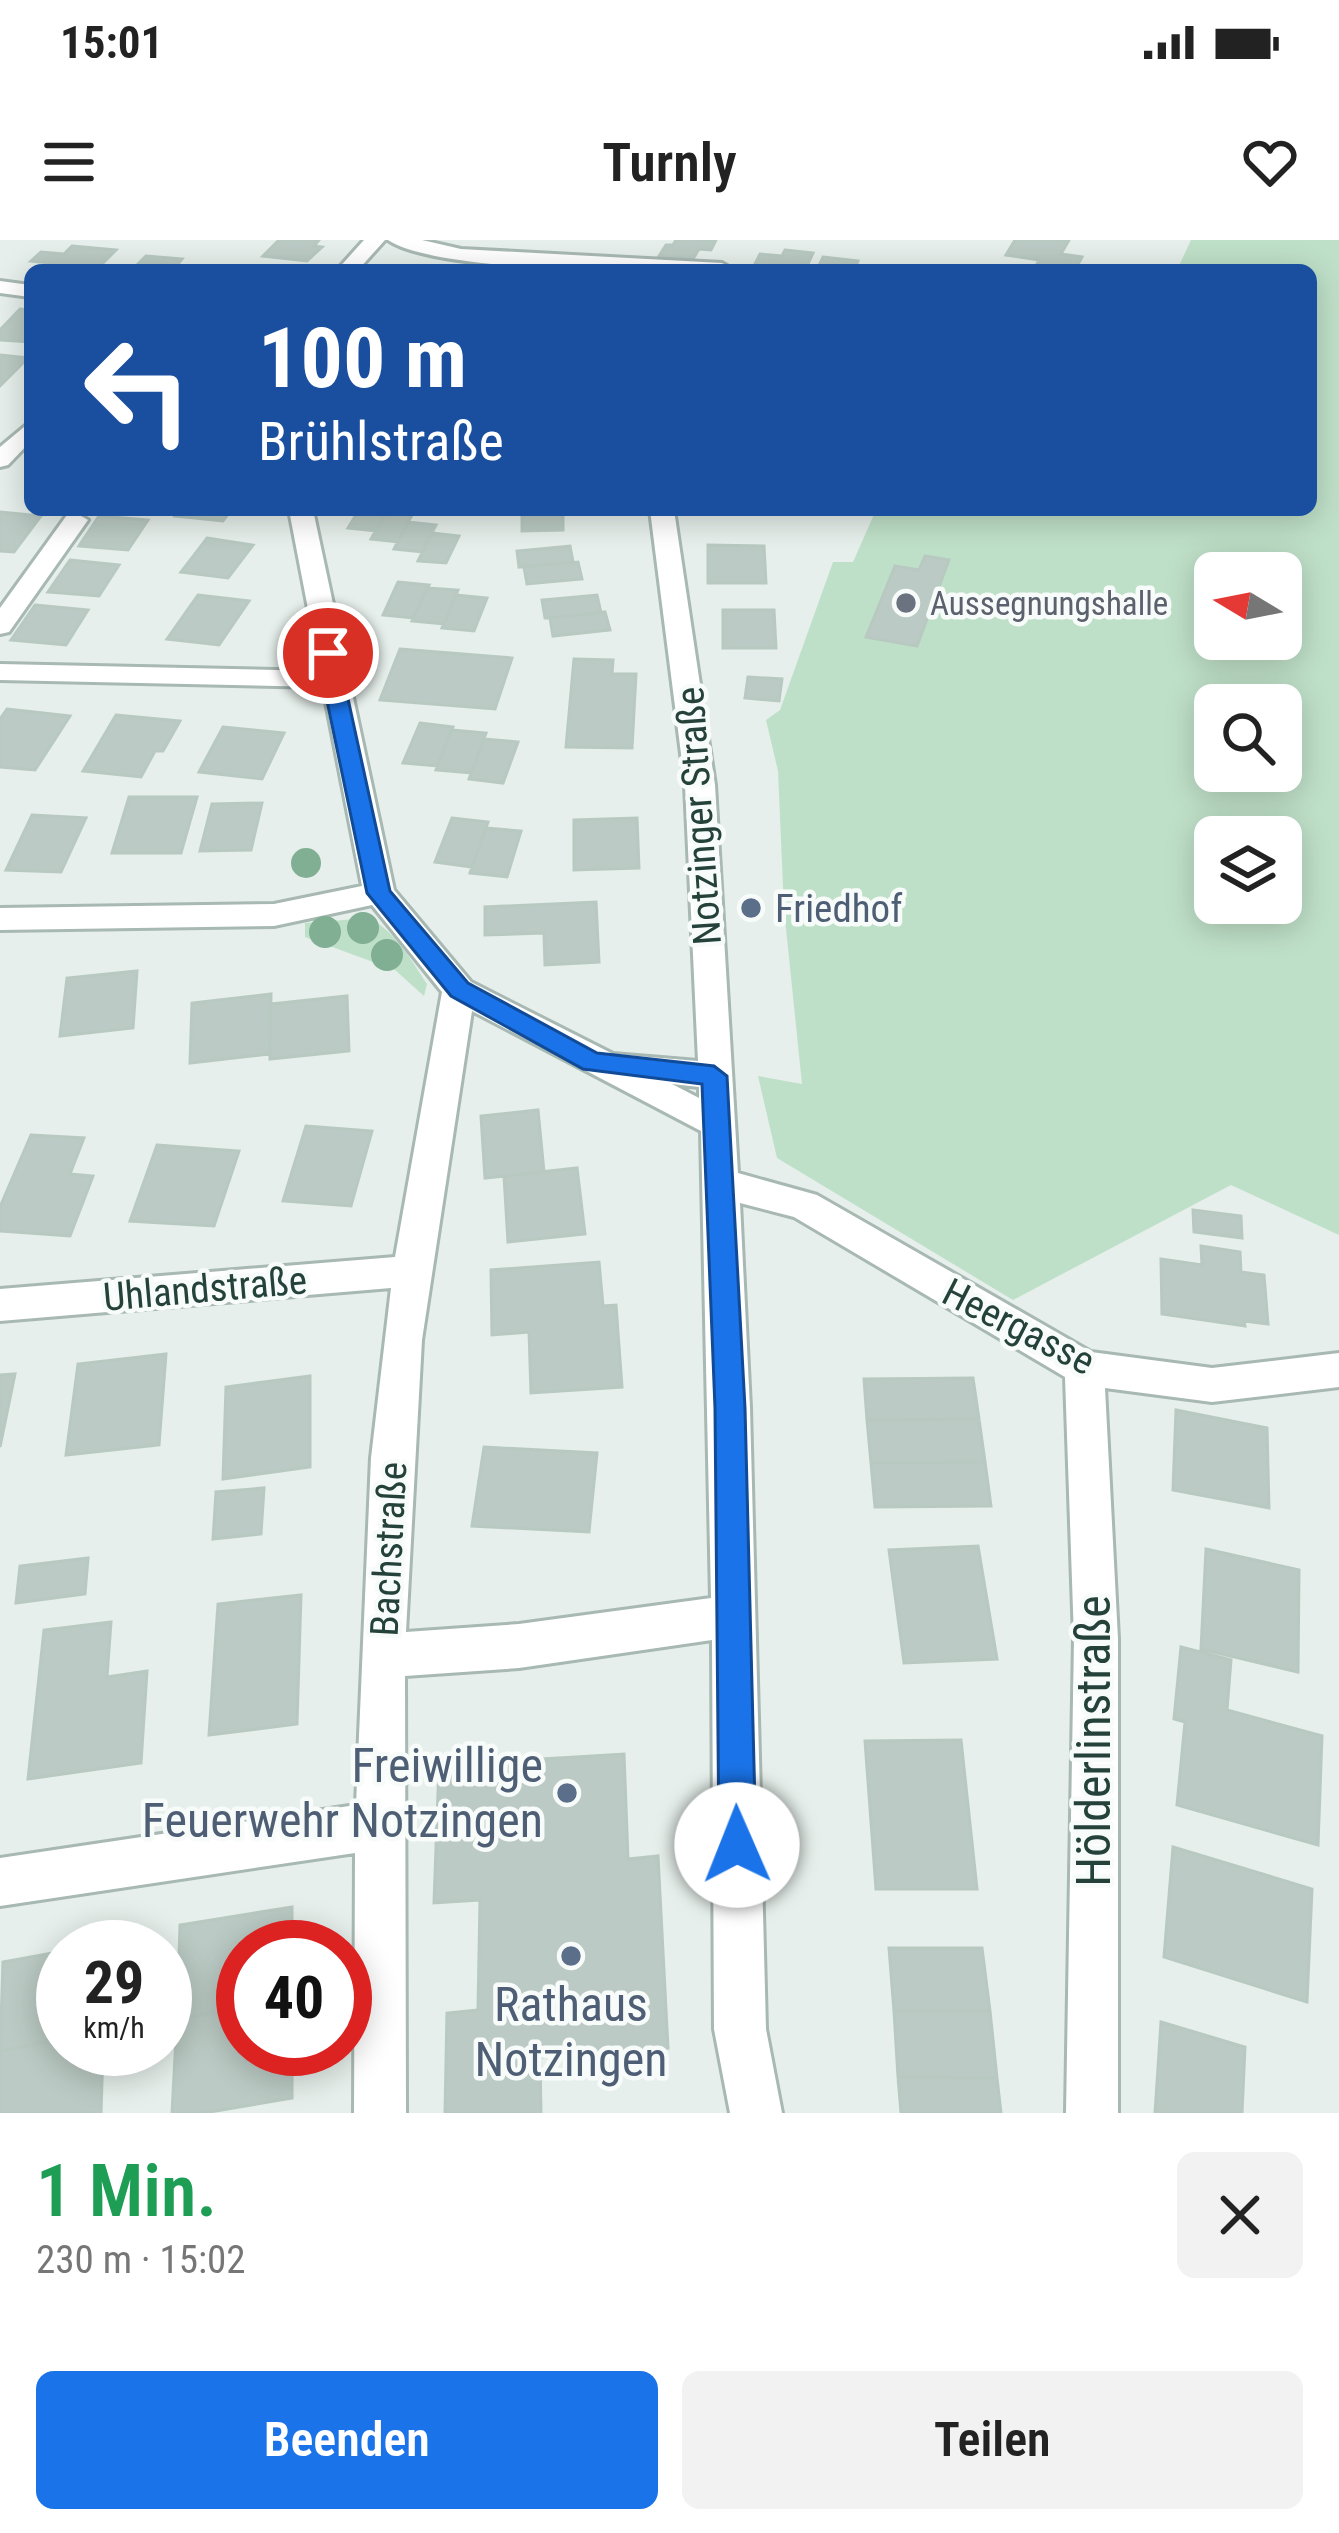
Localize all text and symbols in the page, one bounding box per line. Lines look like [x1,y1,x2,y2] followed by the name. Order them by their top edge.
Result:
[60,16,163,69] text: 15:01
[36,129,102,195] icon: menu
[1237,129,1303,195] icon: heart
[602,131,737,194] text: Turnly
[258,309,467,408] text: 100 m
[60,312,216,468] icon: left
[258,410,504,473] text: Brühlstraße
[1194,552,1302,660] north arrow
[1194,552,1302,924] map controls
[930,584,1168,623] place label: Aussegnungshalle
[893,590,919,616] marker: Aussegnungshalle
[277,602,379,704] pin
[295,620,361,686] icon: arrive
[1194,684,1302,792] button: search
[667,685,731,947] street label: Notzinger Straße
[1194,816,1302,924] button: layers
[775,886,902,932] place label: Friedhof
[738,895,764,921] marker: Friedhof
[101,1257,309,1321] street label: Uhlandstraße
[935,1269,1102,1385] street label: Heergasse
[361,1461,417,1637] street label: Bachstraße
[1065,1595,1122,1887] street label: Hölderlinstraße
[142,1737,543,1849] place label: Freiwillige Feuerwehr Notzingen
[554,1780,580,1806] marker: Freiwillige Feuerwehr Notzingen
[674,1782,800,1908] position arrow
[216,1920,372,2076] speed limit sign: 40
[558,1943,584,1969] marker: Rathaus Notzingen
[84,1947,144,2018] text: 29
[475,1976,667,2088] place label: Rathaus Notzingen
[83,2010,145,2045] text: km/h
[36,2149,217,2234] text: 1 Min.
[1177,2152,1303,2278] button: close
[36,2237,246,2283] text: 230 m · 15:02
[36,2371,658,2509] button: Beenden
[682,2371,1303,2509] button: Teilen

